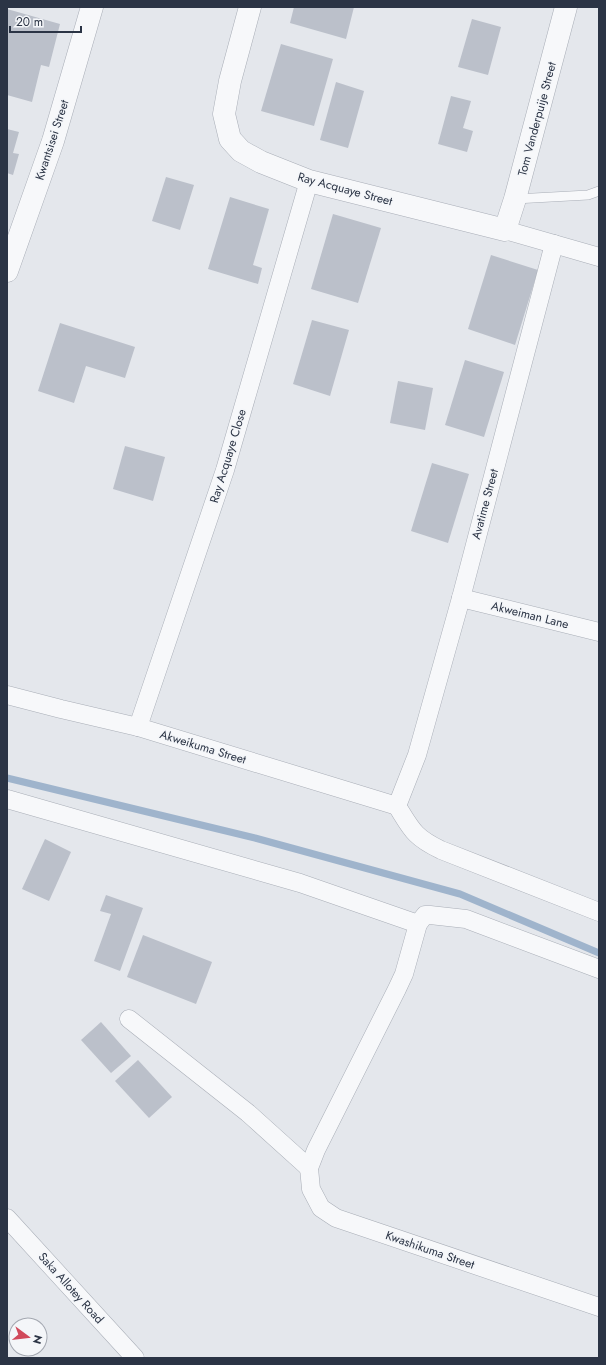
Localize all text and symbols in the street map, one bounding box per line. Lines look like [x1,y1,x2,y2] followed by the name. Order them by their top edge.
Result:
[10,8,81,34] scale bar
[16,13,43,31] text: 20 m
[513,60,561,178] street label: Tom Vanderpuije Street
[31,97,74,183] street label: Kwantsisei Street
[296,168,394,210] street label: Ray Acquaye Street
[205,407,251,505] street label: Ray Acquaye Close
[467,467,503,541] street label: Avatime Street
[489,597,571,633] street label: Akweiman Lane
[158,725,249,769] street label: Akweikuma Street
[383,1226,477,1274] street label: Kwashikuma Street
[34,1248,108,1328] street label: Saka Allotey Road
[8,1317,48,1357] north arrow
[29,1333,47,1346] text: N

